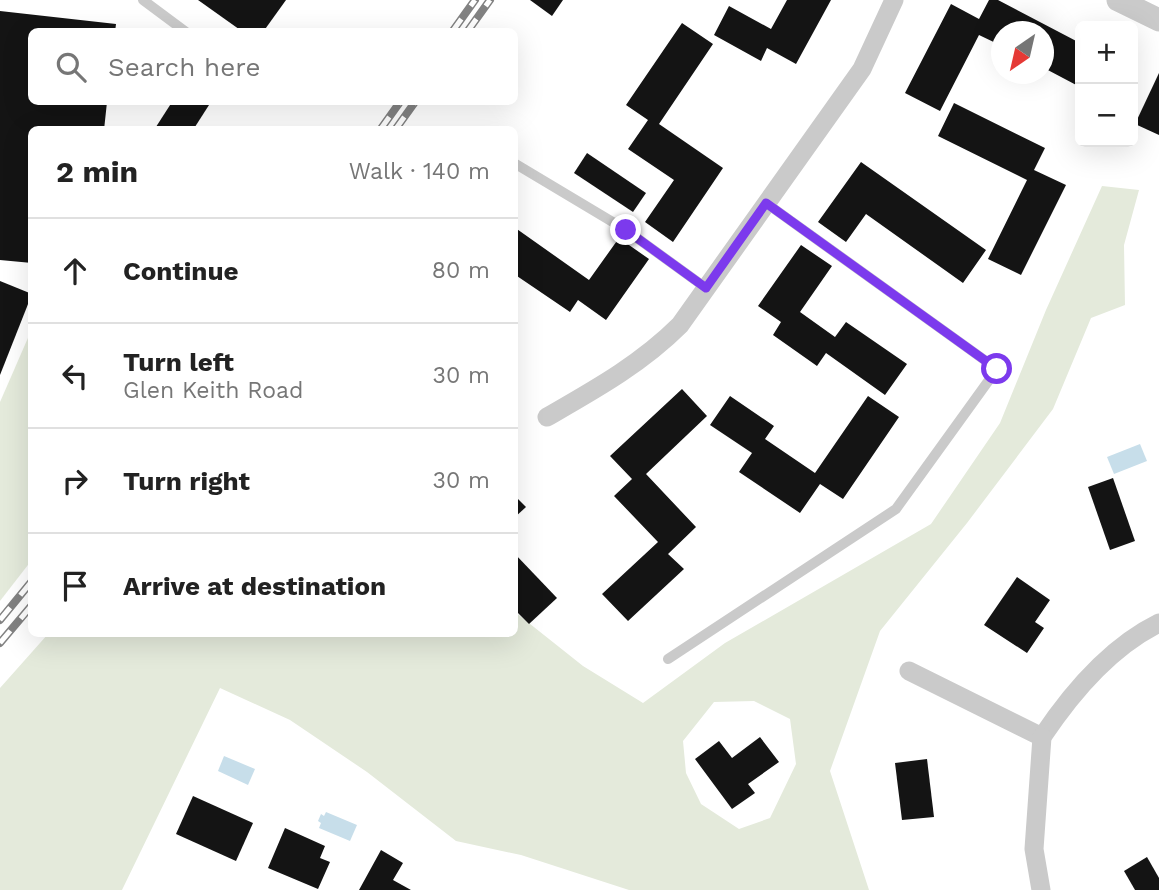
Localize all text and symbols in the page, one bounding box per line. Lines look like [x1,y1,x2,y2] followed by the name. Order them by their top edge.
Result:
[991,21,1054,84] north arrow
[1075,21,1138,147] map controls
[1075,21,1138,84] button: +
[28,28,518,105] search box
[52,48,90,86] icon: search
[108,52,260,82] text: Search here
[1075,84,1138,147] button: −
[56,154,138,189] text: 2 min
[349,158,490,185] text: Walk · 140 m
[610,214,641,245] route end
[56,252,94,290] icon: ahead
[123,256,239,286] text: Continue
[432,257,490,284] text: 80 m
[123,347,234,377] text: Turn left
[981,353,1012,384] route start
[56,357,94,395] icon: left
[433,362,490,389] text: 30 m
[123,377,303,404] text: Glen Keith Road
[56,462,94,500] icon: right
[123,466,250,496] text: Turn right
[433,467,490,494] text: 30 m
[56,567,94,605] icon: arrive
[123,571,386,601] text: Arrive at destination

